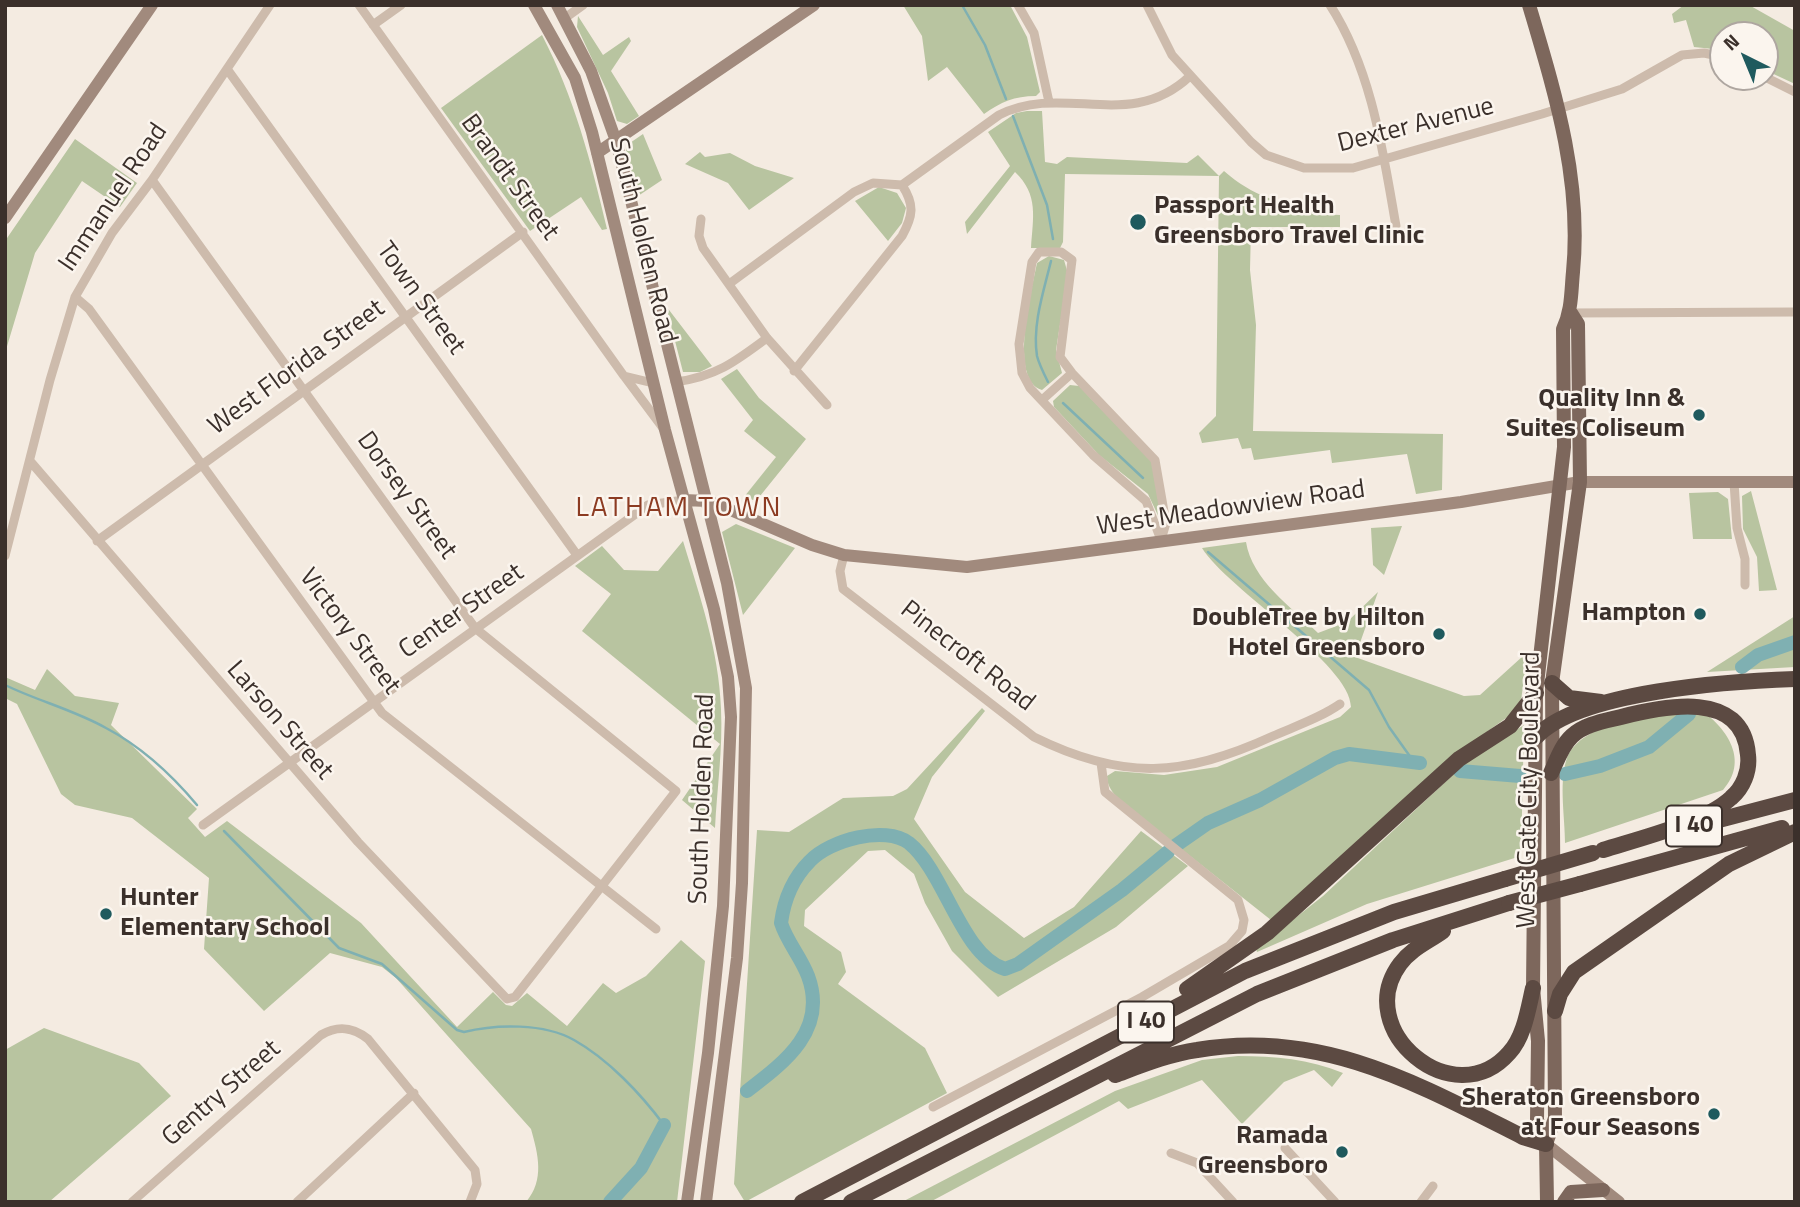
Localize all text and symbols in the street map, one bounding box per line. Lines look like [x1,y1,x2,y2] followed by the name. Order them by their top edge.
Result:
[1709,21,1779,91] north arrow
[1716,27,1745,57] text: N
[1335,92,1497,160] street label: Dexter Avenue
[453,109,565,247] street label: Brandt Street
[53,118,175,278] street label: Immanuel Road
[601,135,683,347] street label: South Holden Road
[1154,191,1424,252] place label: Passport Health Greensboro Travel Clinic
[1128,212,1148,232] marker: Passport Health Greensboro Travel Clinic
[369,237,471,361] street label: Town Street
[203,294,391,442] street label: West Florida Street
[1506,384,1685,446] place label: Quality Inn & Suites Coliseum
[1691,407,1707,423] marker: Quality Inn & Suites Coliseum
[349,426,463,566] street label: Dorsey Street
[1095,475,1367,543] street label: West Meadowview Road
[577,492,781,526] district label: LATHAM TOWN
[394,558,530,666] street label: Center Street
[292,563,406,701] street label: Victory Street
[894,595,1040,719] street label: Pinecroft Road
[1581,598,1686,630] place label: Hampton
[1192,603,1425,664] place label: DoubleTree by Hilton Hotel Greensboro
[1692,606,1708,622] marker: Hampton
[1431,626,1447,642] marker: DoubleTree by Hilton Hotel Greensboro
[1512,651,1548,929] street label: West Gate City Boulevard
[219,655,339,787] street label: Larson Street
[684,693,722,905] street label: South Holden Road
[1666,806,1722,846] road number: I 40
[120,883,330,944] place label: Hunter Elementary School
[98,906,114,922] marker: Hunter Elementary School
[1118,1002,1174,1042] road number: I 40
[156,1034,288,1154] street label: Gentry Street
[1462,1083,1700,1144] place label: Sheraton Greensboro at Four Seasons
[1706,1106,1722,1122] marker: Sheraton Greensboro at Four Seasons
[1198,1121,1328,1182] place label: Ramada Greensboro
[1334,1144,1350,1160] marker: Ramada Greensboro

